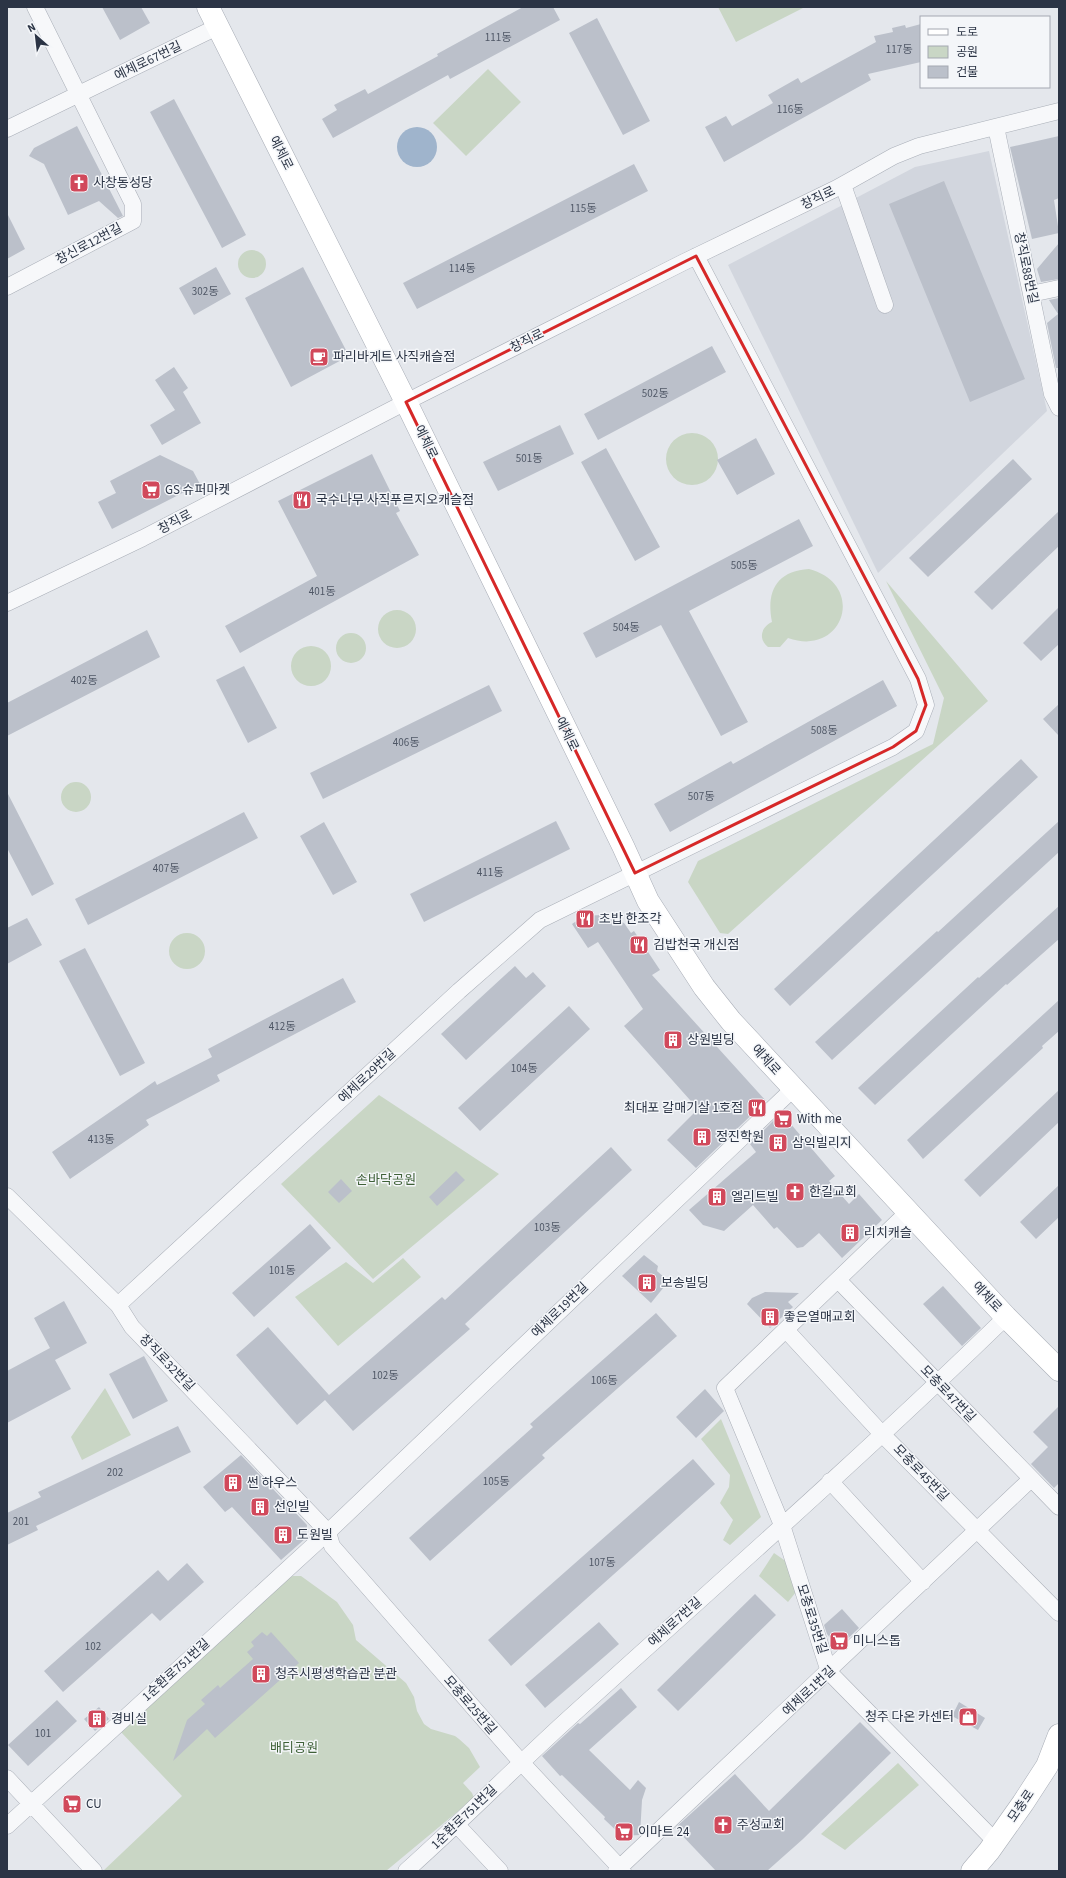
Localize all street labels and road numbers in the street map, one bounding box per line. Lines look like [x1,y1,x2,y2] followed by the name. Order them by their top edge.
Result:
[111,37,185,85] street label: 예체로67번길
[265,133,297,173] street label: 예체로
[798,182,838,214] street label: 창직로
[53,219,125,269] street label: 창신로12번길
[1010,231,1042,305] street label: 창직로88번길
[507,325,547,357] street label: 창직로
[410,422,442,462] street label: 예체로
[155,506,195,538] street label: 창직로
[551,714,583,754] street label: 예체로
[747,1041,785,1079] street label: 예체로
[334,1045,400,1107] street label: 예체로29번길
[528,1278,592,1342] street label: 예체로19번길
[968,1278,1006,1316] street label: 예체로
[135,1331,199,1395] street label: 창직로32번길
[916,1362,980,1426] street label: 모충로47번길
[889,1441,953,1505] street label: 모충로45번길
[792,1582,832,1656] street label: 모충로35번길
[644,1593,706,1651] street label: 예체로7번길
[138,1635,214,1705] street label: 1순환로751번길
[779,1662,839,1720] street label: 예체로1번길
[439,1672,501,1738] street label: 모충로25번길
[427,1781,501,1853] street label: 1순환로751번길
[1004,1786,1039,1826] street label: 모충로

